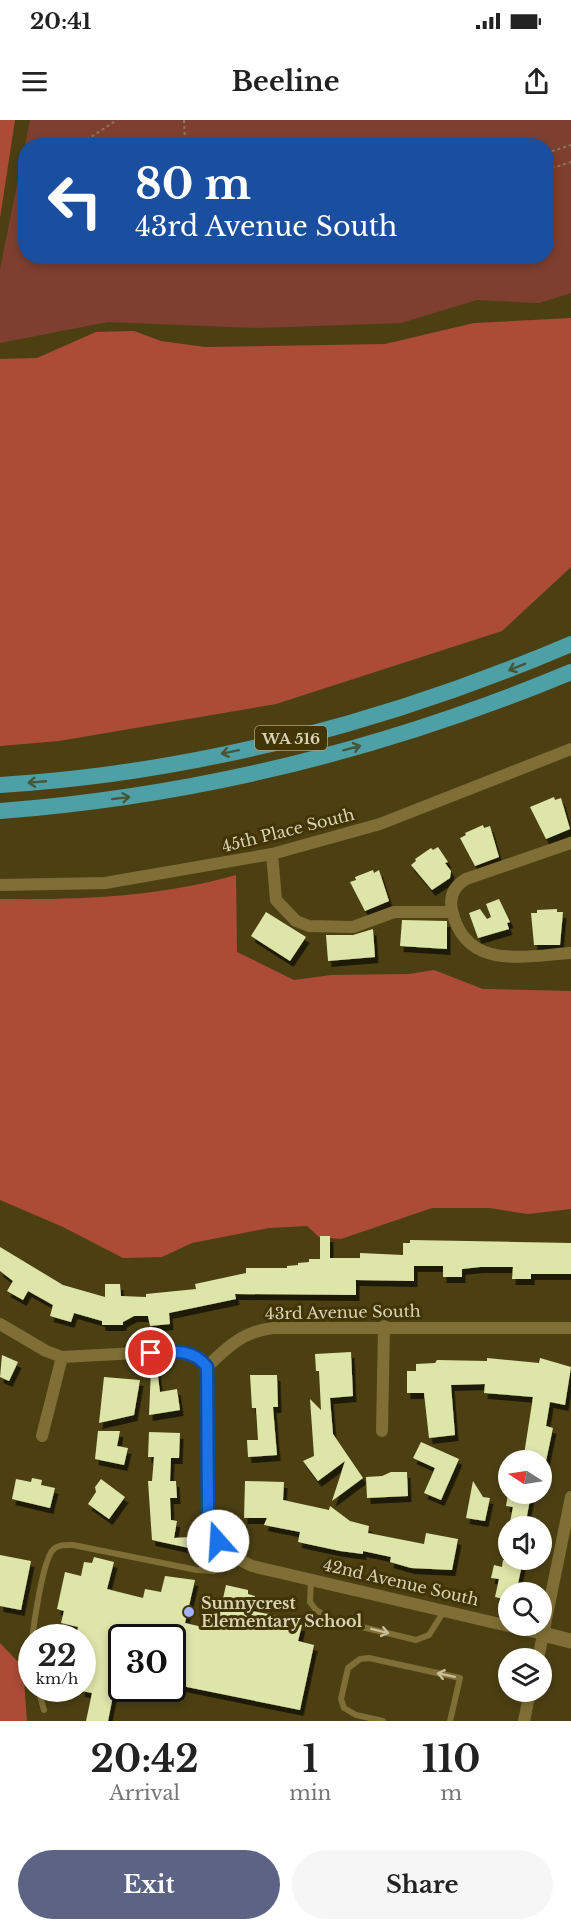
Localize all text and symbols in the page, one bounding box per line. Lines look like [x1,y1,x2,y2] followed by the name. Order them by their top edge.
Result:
[30,8,91,35] text: 20:41
[18,65,51,98] icon: menu
[232,65,339,98] text: Beeline
[520,65,553,98] icon: share
[135,158,251,210] text: 80 m
[36,162,114,240] icon: left
[135,210,397,243] text: 43rd Avenue South
[508,662,527,673] one-way arrow
[255,726,327,750] road number: WA 516
[343,742,362,753] one-way arrow
[221,747,240,758] one-way arrow
[28,777,48,788] one-way arrow
[110,792,130,803] one-way arrow
[220,804,356,856] street label: 45th Place South
[265,1301,421,1323] street label: 43rd Avenue South
[125,1327,176,1378] pin
[134,1336,167,1369] icon: arrive
[498,1450,552,1504] north arrow
[498,1450,552,1702] map controls
[186,1509,250,1573] position arrow
[498,1516,552,1570] button: sound
[321,1554,481,1610] street label: 42nd Avenue South
[498,1582,552,1636] button: search
[201,1593,363,1631] place label: Sunnycrest Elementary School
[182,1605,196,1619] marker: Sunnycrest Elementary School
[108,1624,186,1702] speed limit sign: 30
[370,1626,389,1638] one-way arrow
[37,1637,77,1674] text: 22
[498,1648,552,1702] button: layers
[437,1668,456,1680] one-way arrow
[36,1669,78,1688] text: km/h
[91,1737,199,1782] text: 20:42
[302,1737,318,1782] text: 1
[422,1737,480,1782] text: 110
[109,1781,180,1805] text: Arrival
[289,1781,331,1805] text: min
[440,1781,462,1805] text: m
[18,1850,280,1919] button: Exit
[292,1850,553,1919] button: Share

